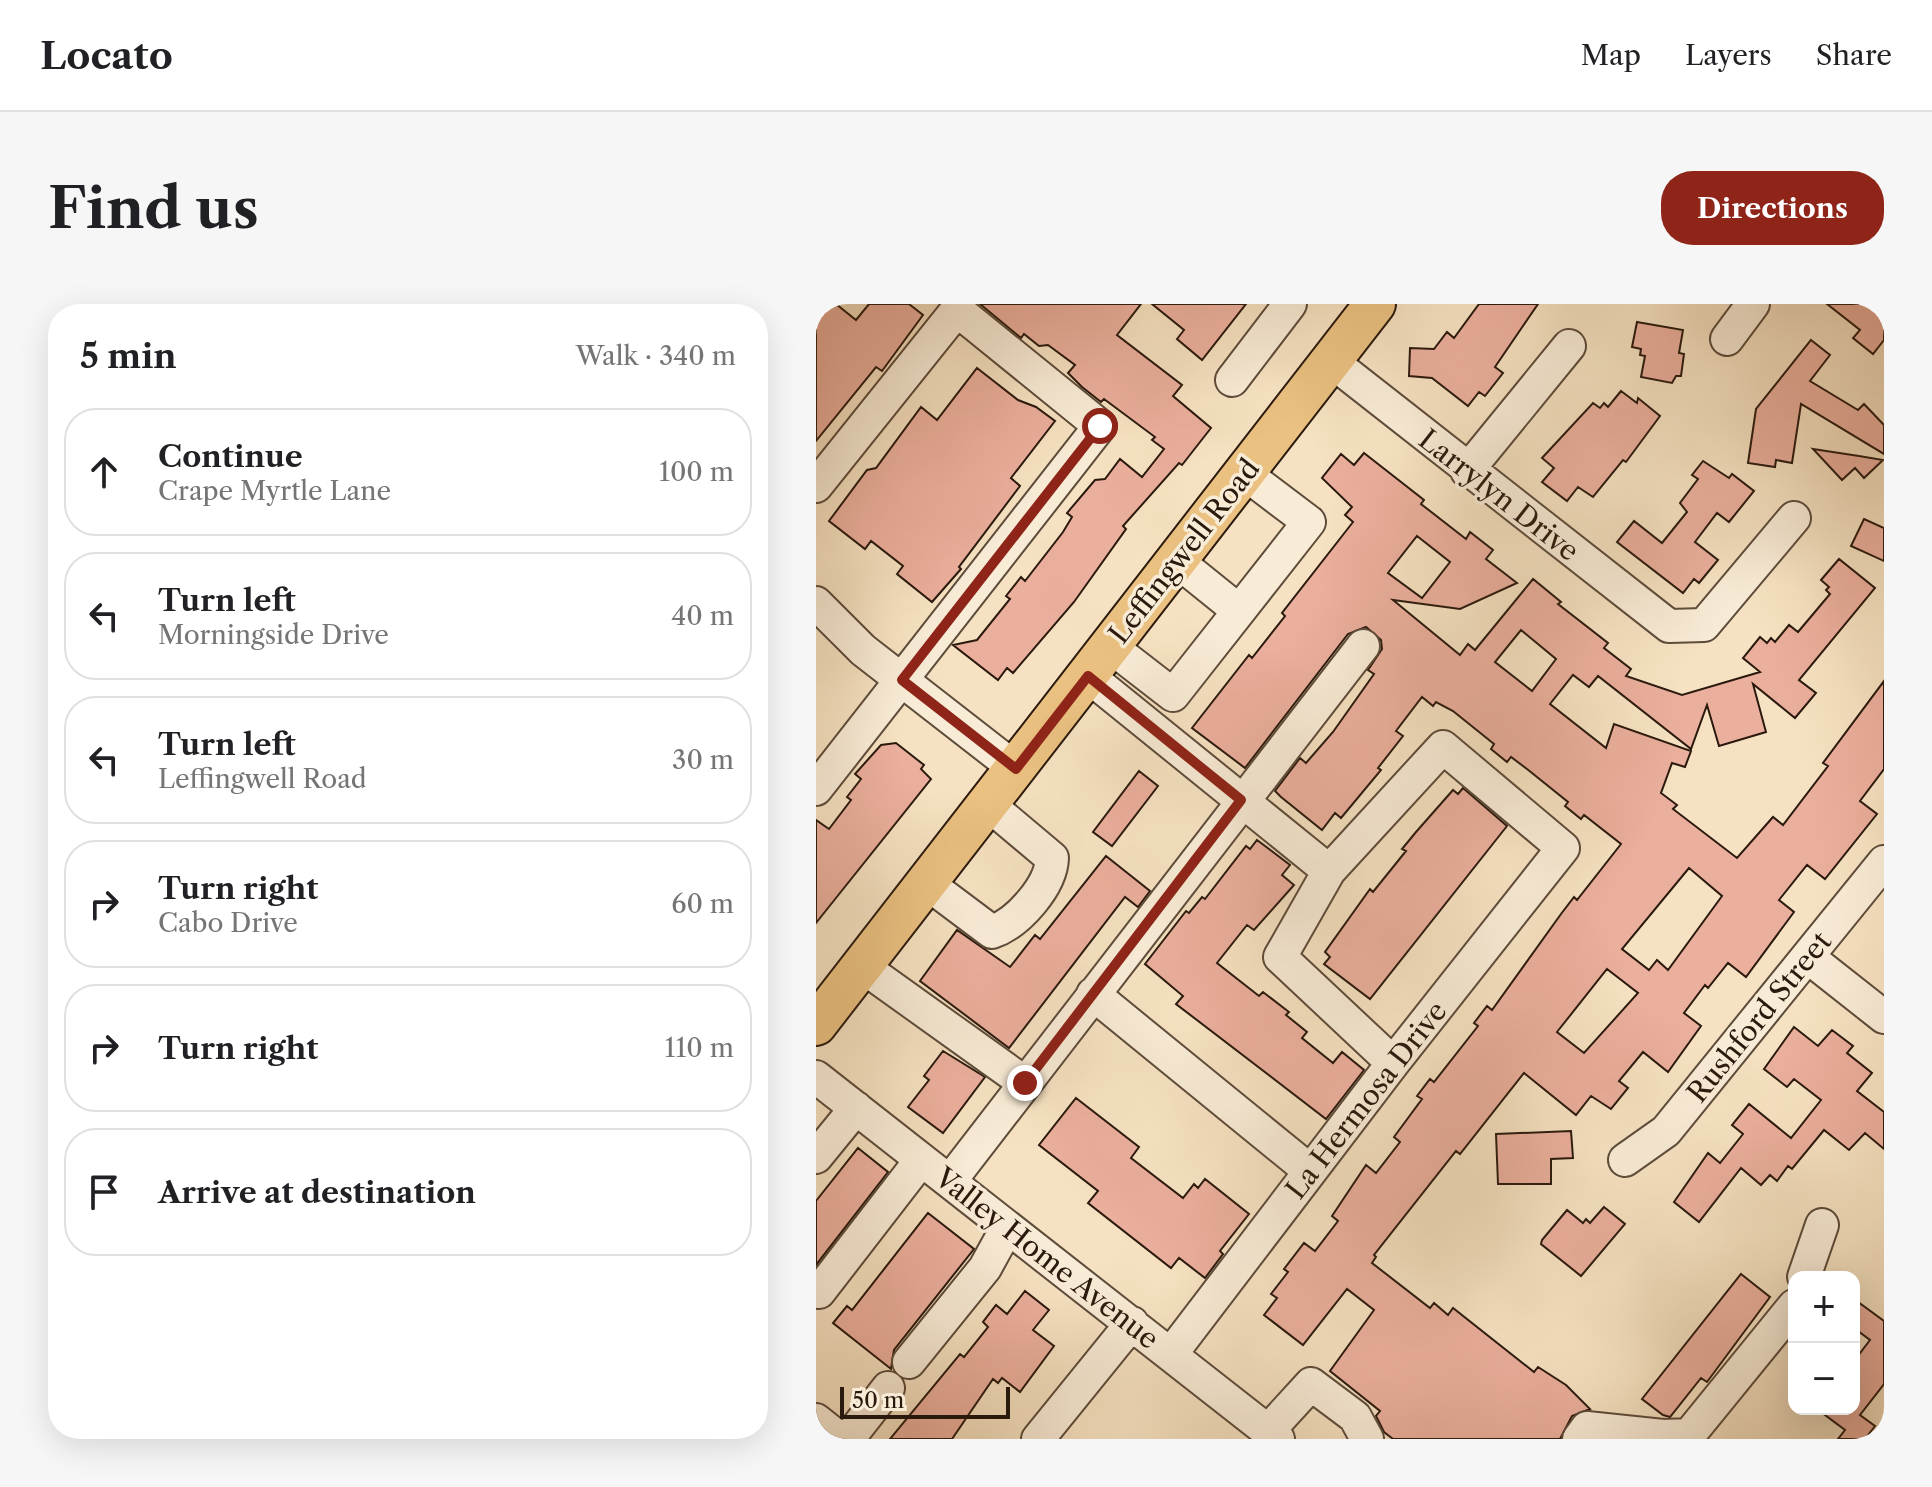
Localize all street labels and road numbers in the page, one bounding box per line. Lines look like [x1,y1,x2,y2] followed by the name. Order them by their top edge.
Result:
[1412,422,1586,568] street label: Larrylyn Drive
[1101,452,1267,650] street label: Leffingwell Road
[1680,925,1838,1109] street label: Rushford Street
[1278,995,1454,1205] street label: La Hermosa Drive
[928,1160,1166,1356] street label: Valley Home Avenue

